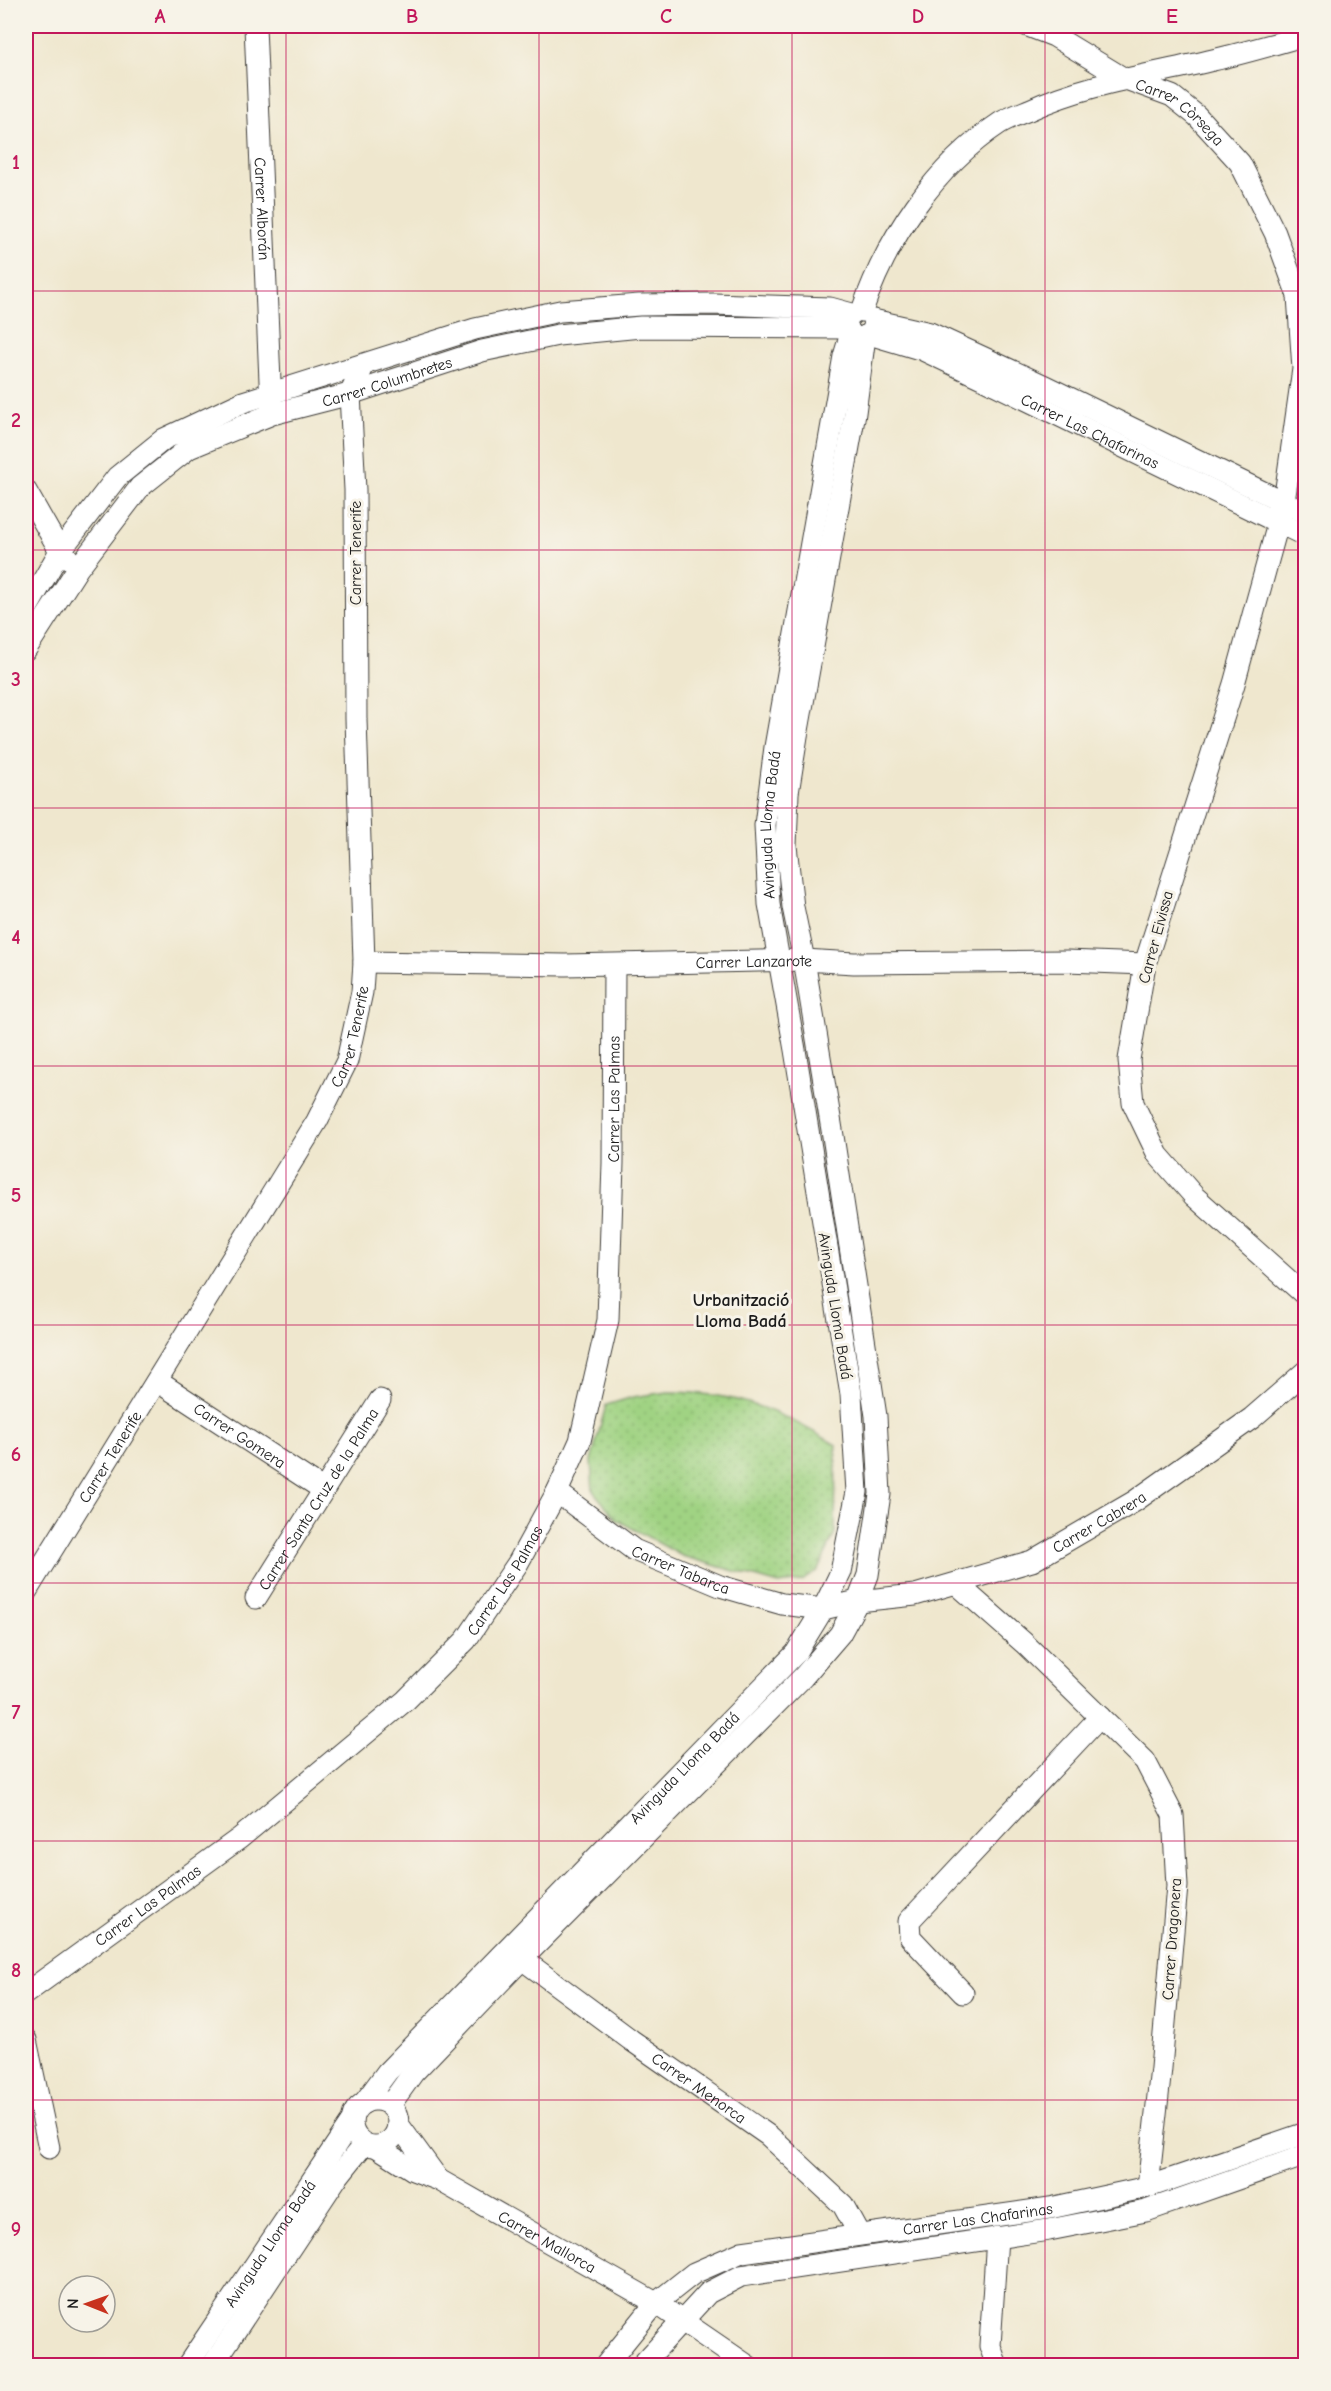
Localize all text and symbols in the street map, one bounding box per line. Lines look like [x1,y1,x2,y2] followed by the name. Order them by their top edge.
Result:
[154,5,166,28] text: A
[406,5,418,28] text: B
[660,5,672,28] text: C
[912,5,924,28] text: D
[1166,5,1178,28] text: E
[1133,75,1227,150] street label: Carrer Còrsega
[12,151,20,174] text: 1
[251,157,273,261] street label: Carrer Alborán
[320,353,455,411] street label: Carrer Columbretes
[1018,390,1162,473] street label: Carrer Las Chafarinas
[11,409,21,432] text: 2
[347,501,365,605] street label: Carrer Tenerife
[11,668,21,691] text: 3
[757,750,784,899] street label: Avinguda Lloma Badá
[1135,889,1177,986] street label: Carrer Eivissa
[11,926,21,949] text: 4
[696,952,813,972] street label: Carrer Lanzarote
[327,986,372,1090] street label: Carrer Tenerife
[605,1035,624,1162] street label: Carrer Las Palmas
[11,1184,21,1207] text: 5
[814,1231,856,1381] street label: Avinguda Lloma Badá
[693,1290,789,1332] district label: Urbanització Lloma Badá
[190,1399,289,1472] street label: Carrer Gomera
[255,1405,383,1594] street label: Carrer Santa Cruz de la Palma
[75,1408,146,1506] street label: Carrer Tenerife
[11,1443,21,1466] text: 6
[1049,1488,1150,1557] street label: Carrer Cabrera
[464,1523,547,1639] street label: Carrer Las Palmas
[629,1542,731,1598] street label: Carrer Tabarca
[12,1701,21,1724] text: 7
[626,1709,743,1828] street label: Avinguda Lloma Badá
[92,1861,205,1950] street label: Carrer Las Palmas
[1159,1877,1185,2001] street label: Carrer Dragonera
[11,1959,21,1982] text: 8
[648,2049,749,2127] street label: Carrer Menorca
[221,2177,320,2311] street label: Avinguda Lloma Badá
[902,2200,1054,2239] street label: Carrer Las Chafarinas
[495,2207,599,2277] street label: Carrer Mallorca
[11,2218,21,2241] text: 9
[57,2274,117,2334] north arrow
[64,2298,82,2309] text: N

